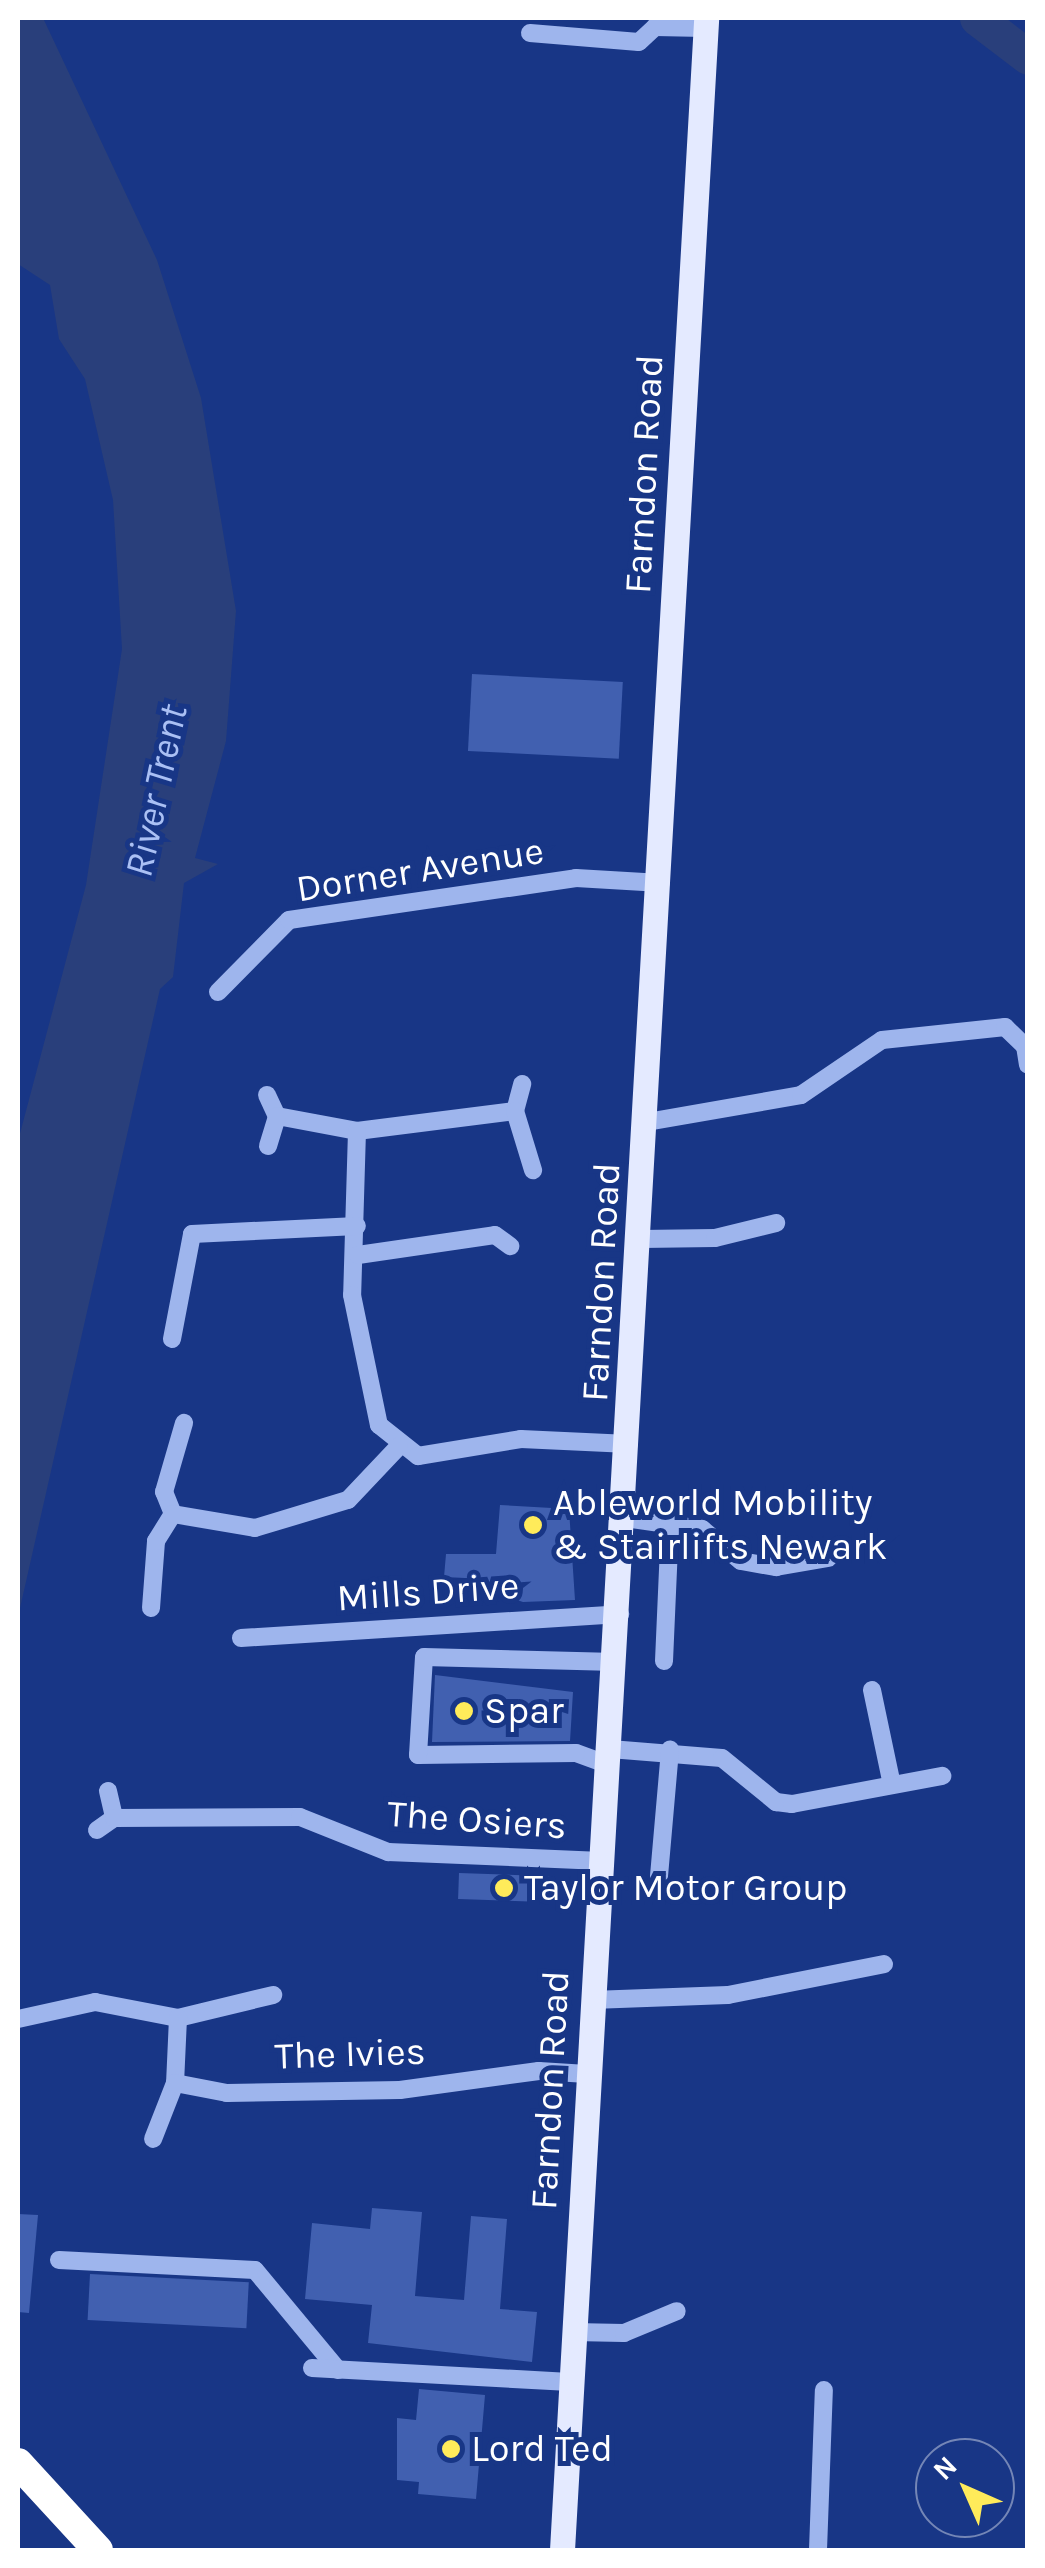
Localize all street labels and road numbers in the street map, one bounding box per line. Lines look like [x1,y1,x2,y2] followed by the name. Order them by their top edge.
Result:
[615,353,673,595] street label: Farndon Road
[293,828,547,912] street label: Dorner Avenue
[572,1161,630,1403] street label: Farndon Road
[335,1563,521,1621] street label: Mills Drive
[386,1791,568,1849] street label: The Osiers
[521,1969,579,2211] street label: Farndon Road
[274,2029,426,2079] street label: The Ivies

